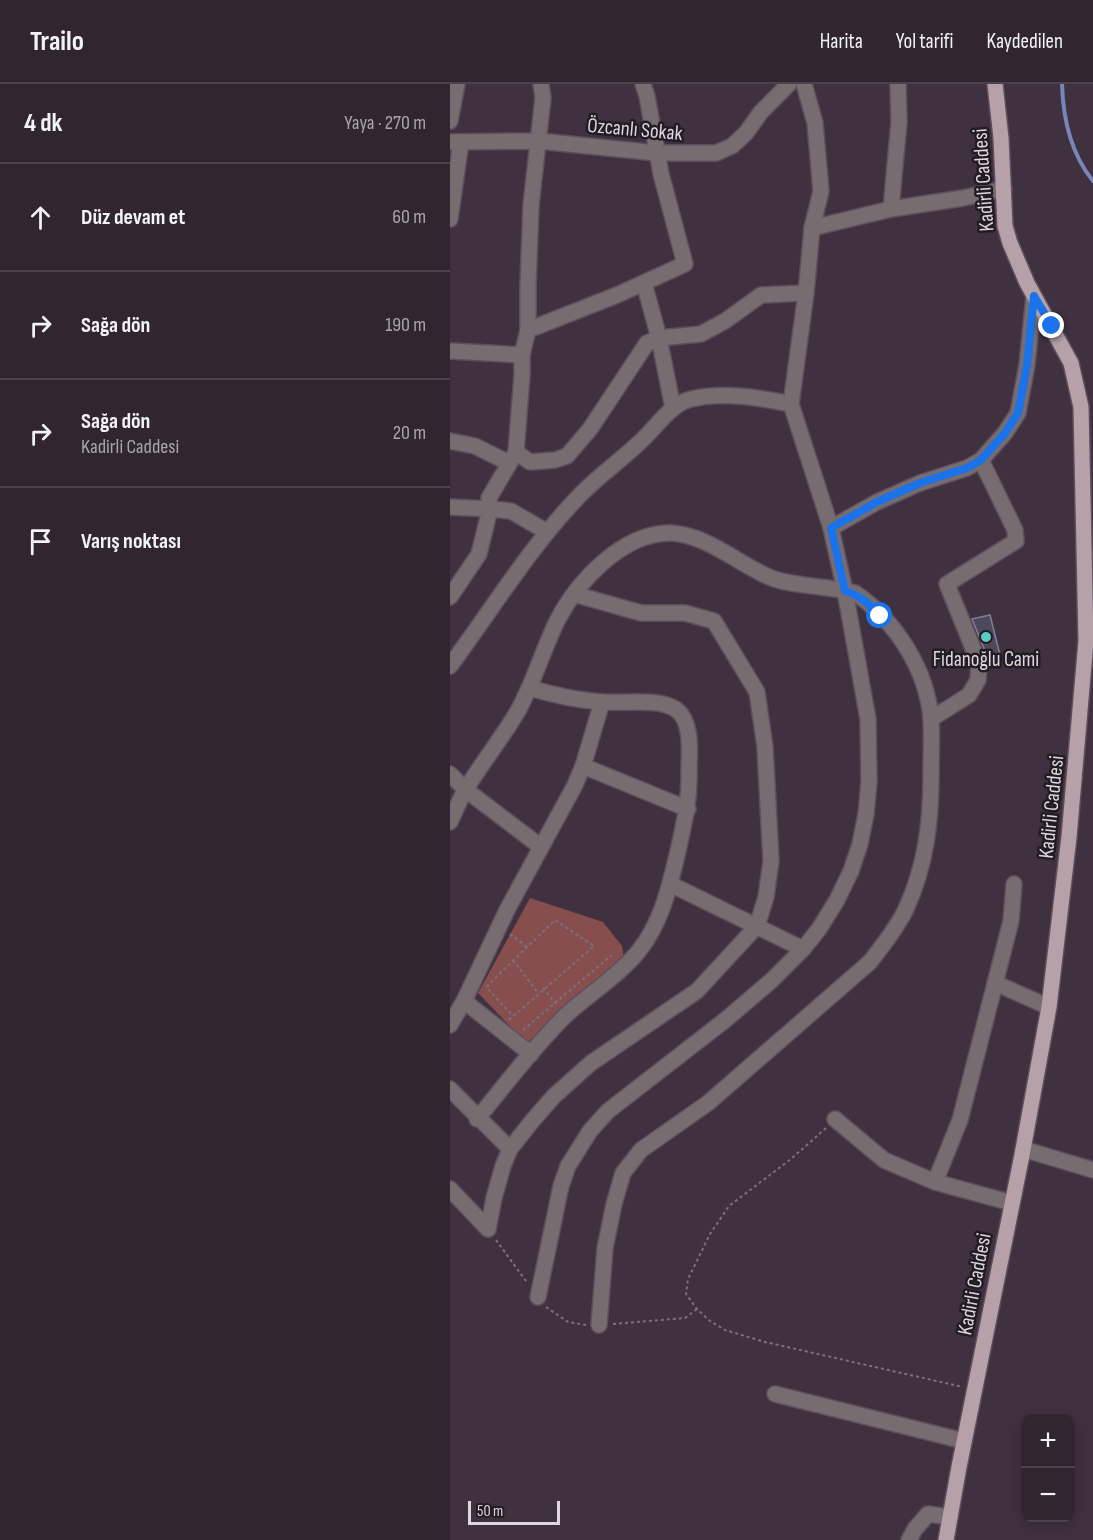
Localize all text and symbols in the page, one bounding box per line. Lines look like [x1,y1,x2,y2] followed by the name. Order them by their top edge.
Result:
[30,25,84,58] text: Trailo
[820,29,863,54] text: Harita
[896,29,954,54] text: Yol tarifi
[987,29,1063,54] text: Kaydedilen
[24,108,62,139] text: 4 dk
[344,111,426,135] text: Yaya · 270 m
[586,113,684,146] street label: Özcanlı Sokak
[967,128,1000,232] street label: Kadirli Caddesi
[24,201,57,234] icon: ahead
[81,204,185,231] text: Düz devam et
[392,205,426,229] text: 60 m
[24,309,57,342] icon: right
[81,312,150,339] text: Sağa dön
[1038,312,1064,338] route end
[385,313,426,337] text: 190 m
[81,408,150,435] text: Sağa dön
[24,417,57,450] icon: right
[393,421,426,445] text: 20 m
[81,435,179,459] text: Kadirli Caddesi
[24,525,57,558] icon: arrive
[81,528,181,555] text: Varış noktası
[866,602,892,628] route start
[979,630,993,644] marker: Fidanoğlu Cami
[933,647,1039,672] place label: Fidanoğlu Cami
[1034,754,1069,860] street label: Kadirli Caddesi
[952,1231,997,1337] street label: Kadirli Caddesi
[1021,1414,1075,1522] map controls
[1021,1414,1075,1468] button: +
[1021,1468,1075,1522] button: −
[468,1498,560,1526] scale bar
[477,1502,503,1521] text: 50 m

